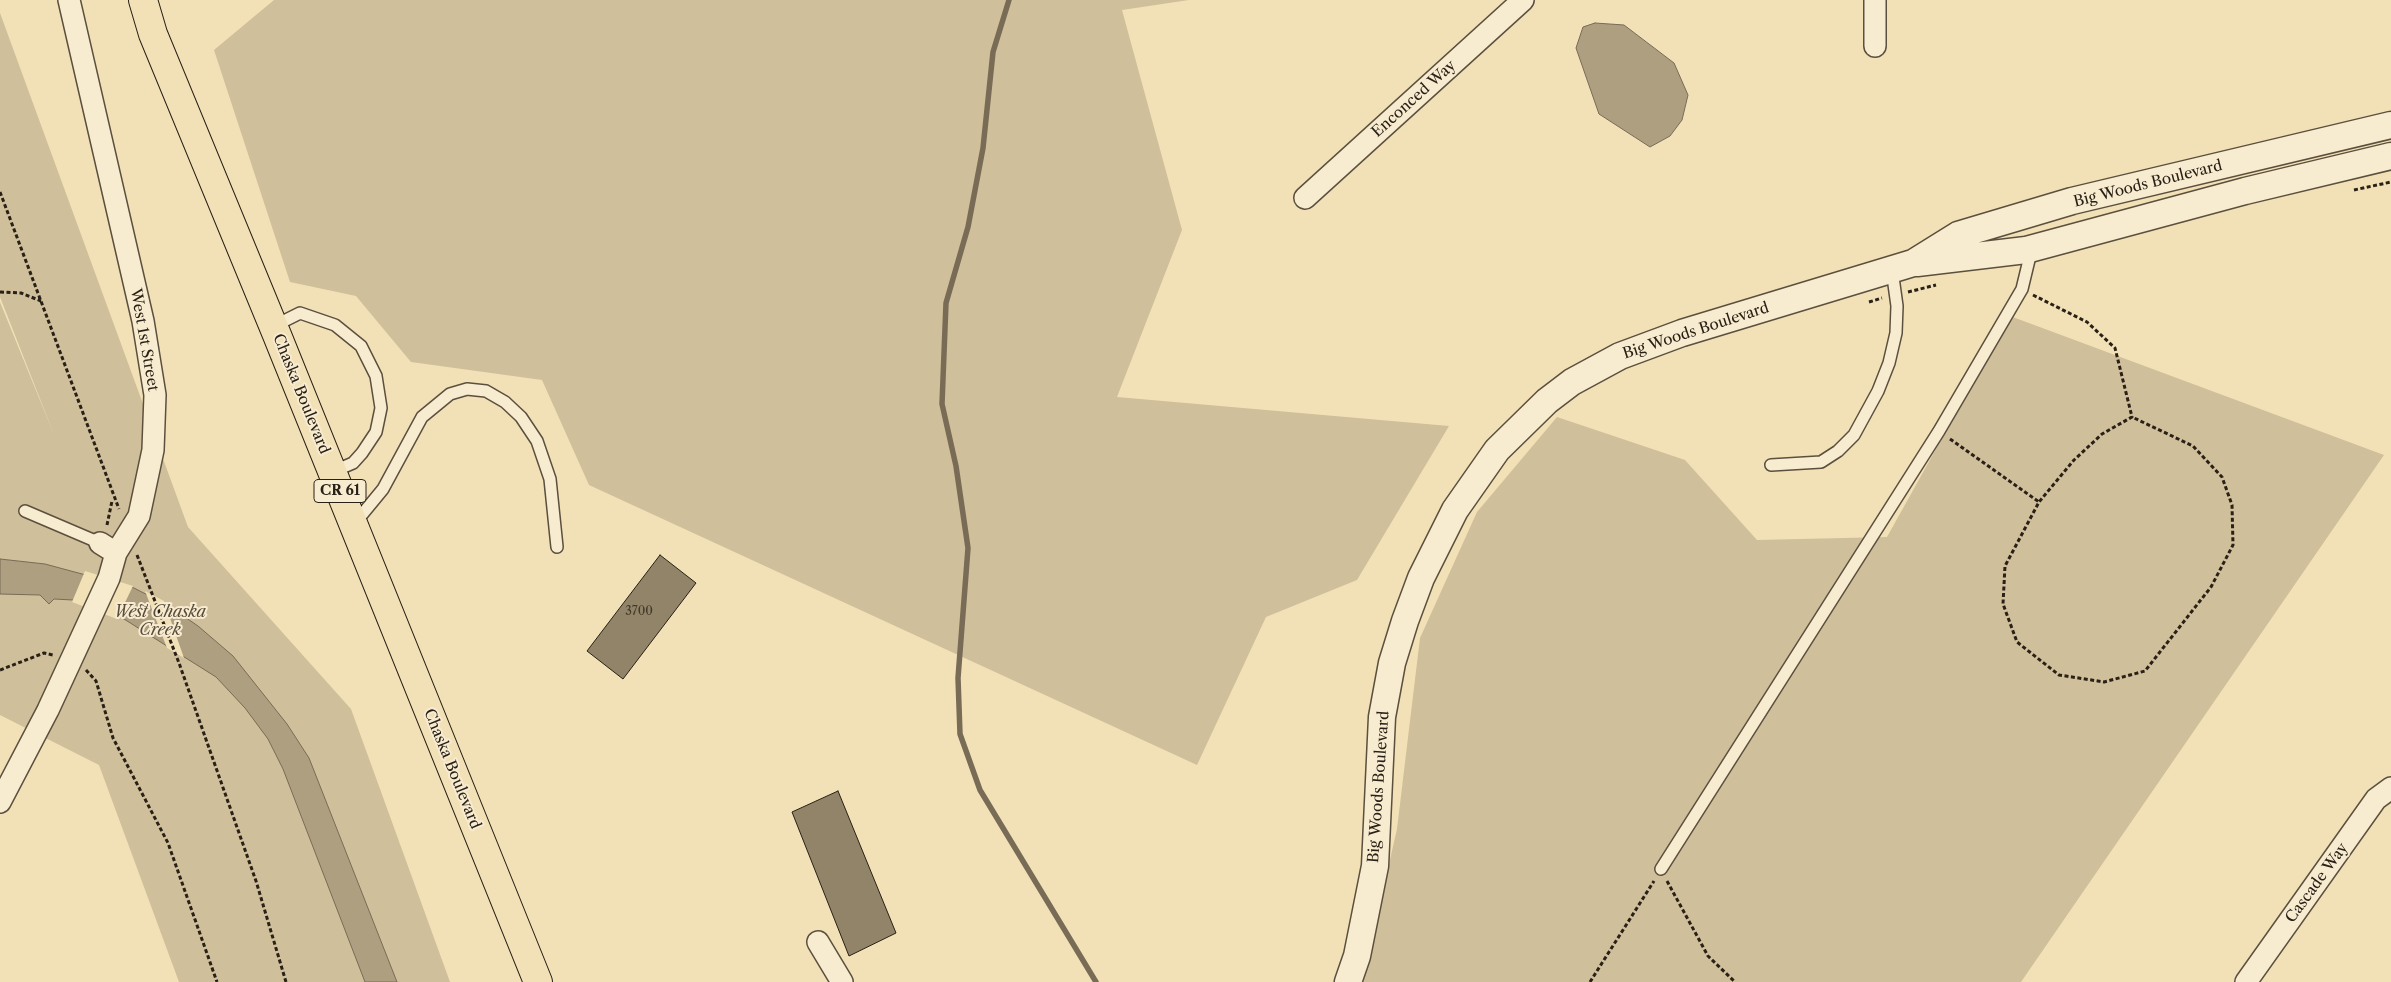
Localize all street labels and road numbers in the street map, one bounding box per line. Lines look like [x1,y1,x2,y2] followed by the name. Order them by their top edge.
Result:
[1368,57,1460,141] street label: Enconced Way
[2072,157,2224,211] street label: Big Woods Boulevard
[126,287,162,393] street label: West 1st Street
[1621,299,1771,363] street label: Big Woods Boulevard
[269,331,333,457] street label: Chaska Boulevard
[314,480,366,502] road number: CR 61
[420,706,484,832] street label: Chaska Boulevard
[1365,710,1393,864] street label: Big Woods Boulevard
[2282,840,2352,926] street label: Cascade Way

